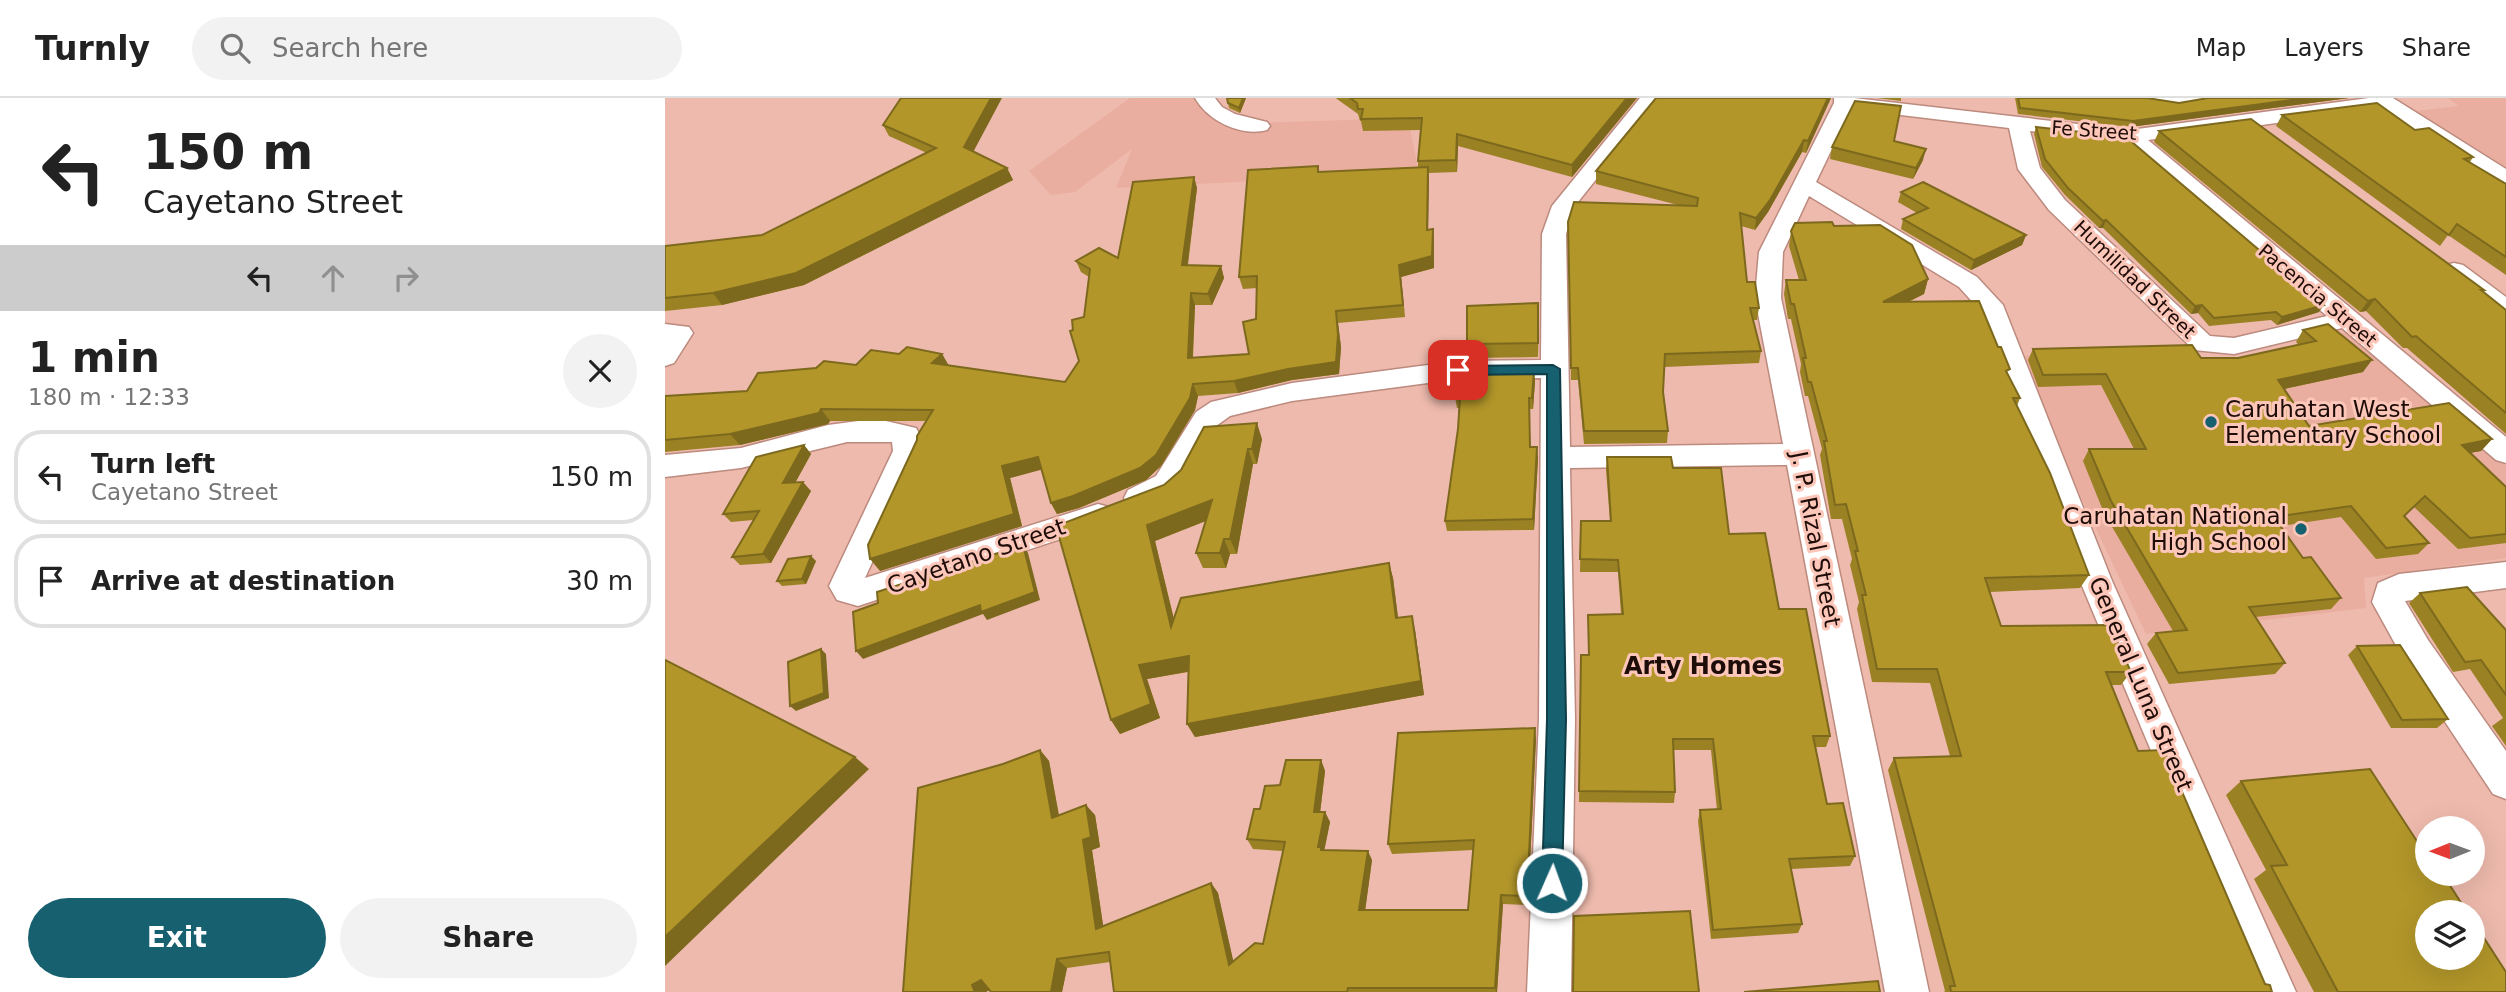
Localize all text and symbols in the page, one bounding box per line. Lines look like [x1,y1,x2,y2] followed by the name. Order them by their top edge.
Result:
[192,17,682,80] search box
[35,29,150,68] text: Turnly
[216,29,254,67] icon: search
[272,33,428,63] text: Search here
[2196,34,2246,62] text: Map
[2284,34,2364,62] text: Layers
[2402,34,2471,62] text: Share
[2051,116,2137,144] street label: Fe Street
[143,124,313,181] text: 150 m
[28,126,119,217] icon: left
[143,183,403,221] text: Cayetano Street
[2070,215,2200,343] street label: Humilidad Street
[2254,239,2382,351] street label: Pacencia Street
[241,259,279,297] icon: left
[314,259,352,297] icon: ahead
[387,259,425,297] icon: right
[28,333,160,382] text: 1 min
[563,334,637,408] button: close
[1428,340,1488,400] pin
[1439,351,1477,389] icon: arrive
[28,384,190,410] text: 180 m · 12:33
[2225,396,2441,448] place label: Caruhatan West Elementary School
[2203,414,2219,430] marker: Caruhatan West Elementary School
[1786,447,1846,629] street label: J. P. Rizal Street
[91,449,215,479] text: Turn left
[32,458,70,496] icon: left
[550,462,633,492] text: 150 m
[91,479,278,505] text: Cayetano Street
[2063,503,2287,555] place label: Caruhatan National High School
[883,513,1069,599] street label: Cayetano Street
[2293,521,2309,537] marker: Caruhatan National High School
[32,562,70,600] icon: arrive
[91,566,395,596] text: Arrive at destination
[566,566,633,596] text: 30 m
[2084,573,2198,795] street label: General Luna Street
[1624,652,1782,680] district label: Arty Homes
[2415,816,2485,886] north arrow
[2415,816,2485,970] map controls
[1515,846,1589,920] position arrow
[28,898,326,978] button: Exit
[340,898,637,978] button: Share
[2415,900,2485,970] button: layers

